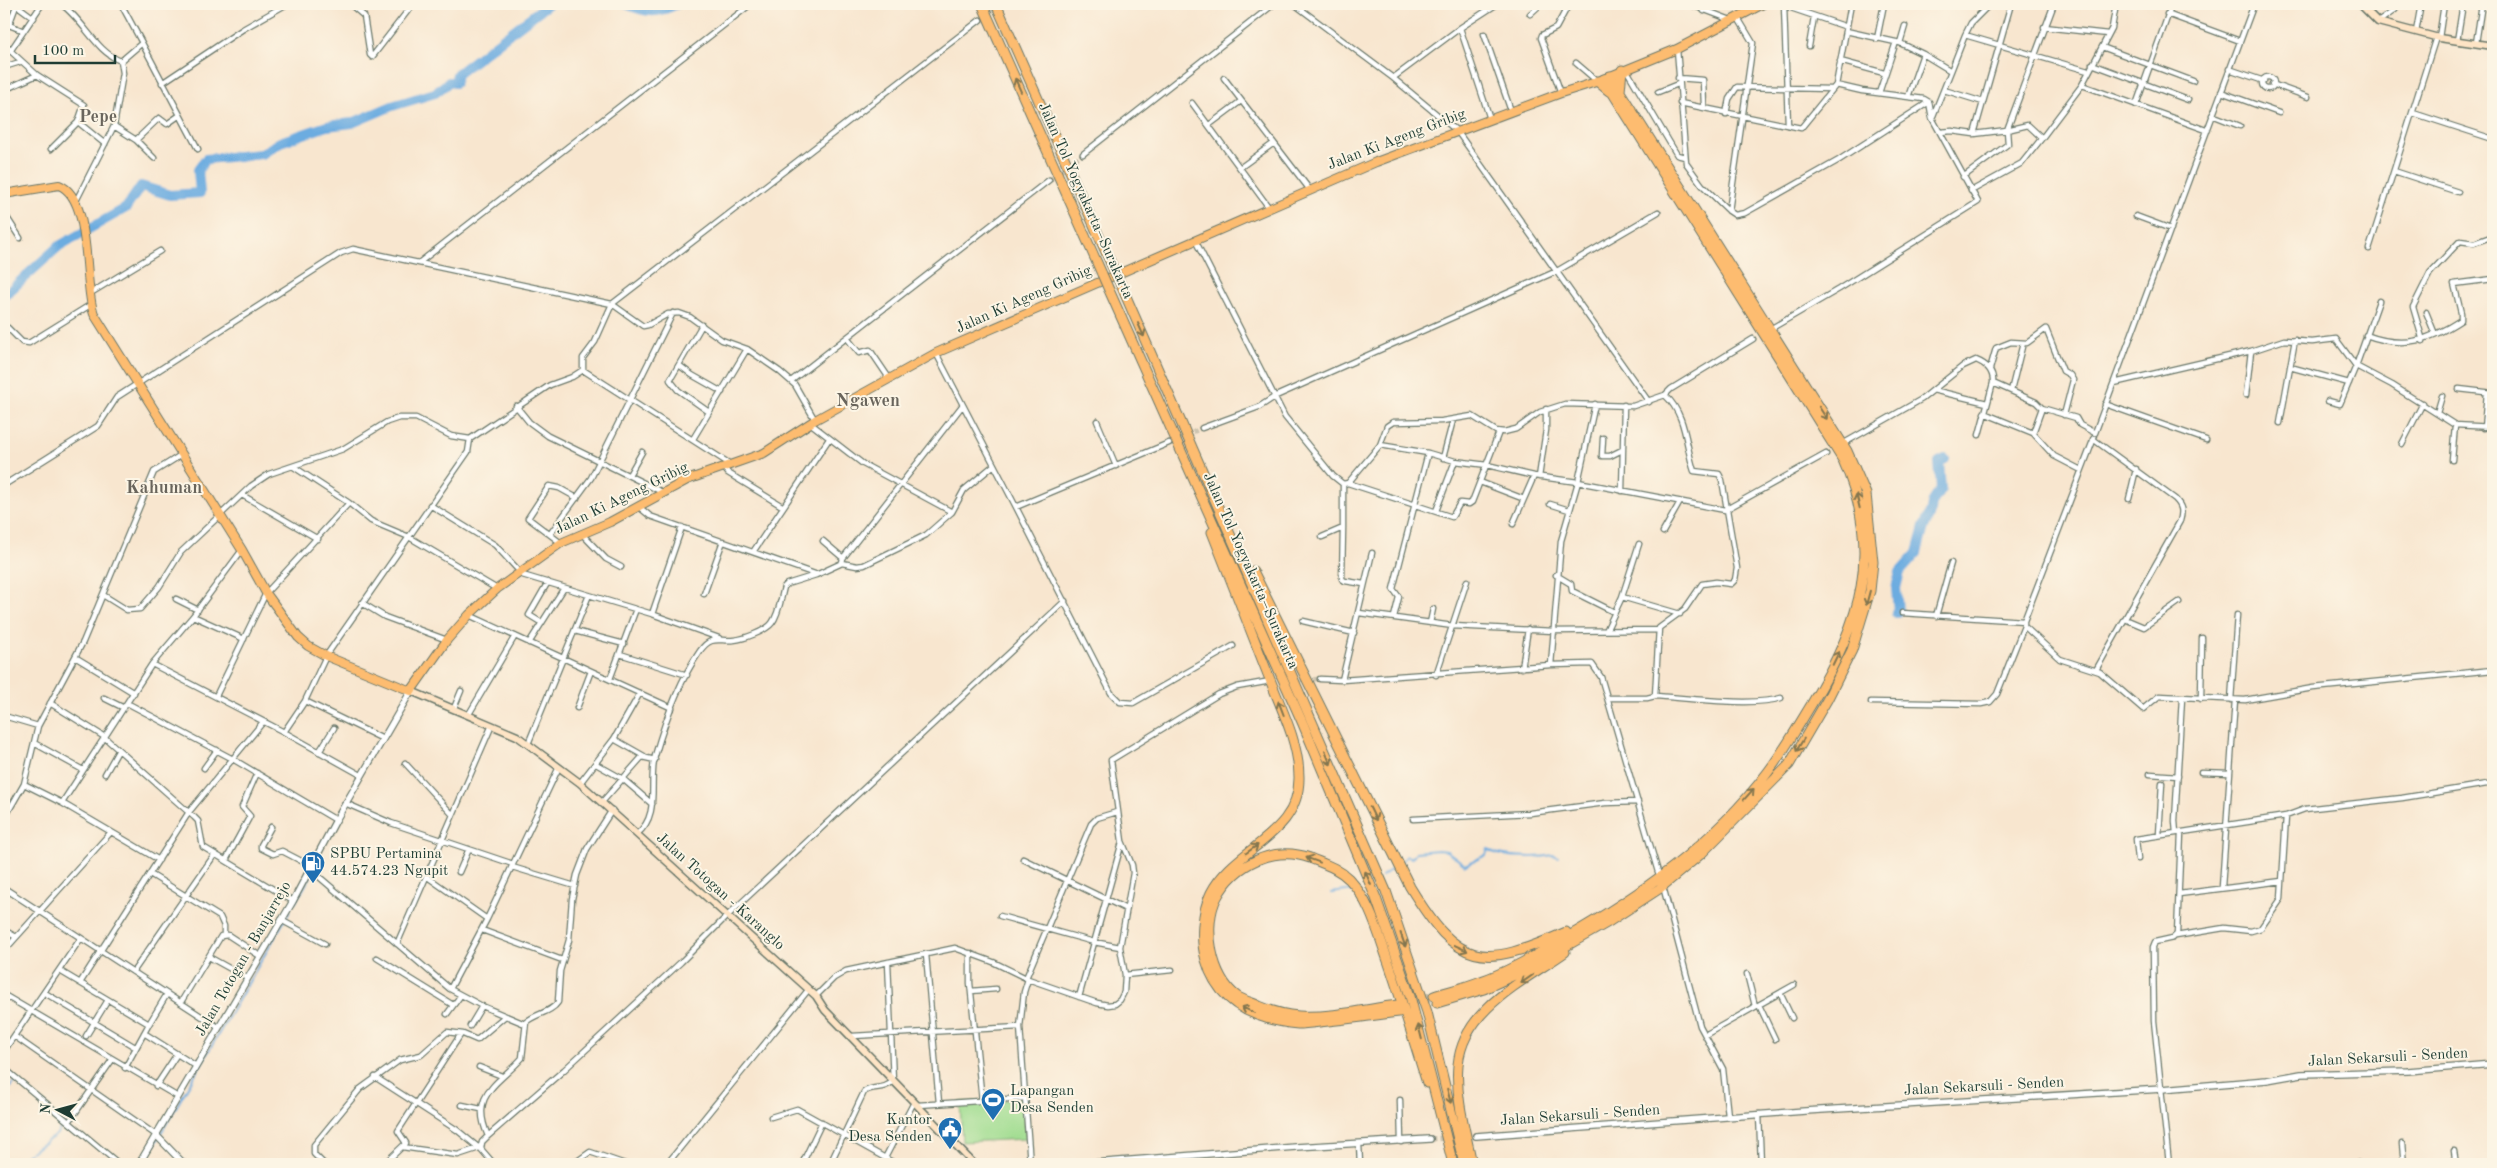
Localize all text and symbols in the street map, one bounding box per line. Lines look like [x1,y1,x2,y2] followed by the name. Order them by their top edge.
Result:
[35,32,115,64] scale bar
[42,44,84,59] text: 100 m
[1013,78,1023,93] one-way arrow
[1035,101,1135,302] street label: Jalan Tol Yogyakarta–Surakarta
[1326,107,1468,173] street label: Jalan Ki Ageng Gribig
[79,108,117,126] district label: Pepe
[954,263,1094,337] street label: Jalan Ki Ageng Gribig
[1136,322,1146,337] one-way arrow
[836,392,900,410] district label: Ngawen
[1817,406,1828,420] one-way arrow
[553,460,691,538] street label: Jalan Ki Ageng Gribig
[1200,471,1300,672] street label: Jalan Tol Yogyakarta–Surakarta
[126,479,202,497] district label: Kahuman
[1853,493,1862,509] one-way arrow
[1862,590,1872,606] one-way arrow
[1831,650,1841,665] one-way arrow
[1276,701,1285,716] one-way arrow
[1795,738,1805,752] one-way arrow
[1323,750,1333,765] one-way arrow
[1743,788,1755,801] one-way arrow
[1368,806,1378,821] one-way arrow
[653,831,787,953] street label: Jalan Totogan - Karanglo
[1245,844,1259,854] one-way arrow
[330,847,448,879] place label: SPBU Pertamina 44.574.23 Ngupit
[300,850,326,884] fuel station icon: SPBU Pertamina 44.574.23 Ngupit
[1306,855,1321,864] one-way arrow
[1362,871,1372,886] one-way arrow
[193,879,295,1039] street label: Jalan Totogan - Banjarrejo
[1399,932,1408,947] one-way arrow
[1453,943,1468,953] one-way arrow
[1521,974,1535,984] one-way arrow
[1241,1005,1256,1014] one-way arrow
[1415,1025,1424,1041] one-way arrow
[2307,1046,2469,1070] street label: Jalan Sekarsuli - Senden
[1903,1075,2065,1099] street label: Jalan Sekarsuli - Senden
[1010,1084,1094,1116] place label: Lapangan Desa Senden
[32,1086,82,1136] north arrow
[980,1087,1006,1121] sports icon: Lapangan Desa Senden
[1445,1088,1454,1104] one-way arrow
[39,1102,54,1115] text: N
[1499,1103,1661,1129] street label: Jalan Sekarsuli - Senden
[848,1113,932,1145] place label: Kantor Desa Senden
[937,1116,963,1150] public building icon: Kantor Desa Senden

